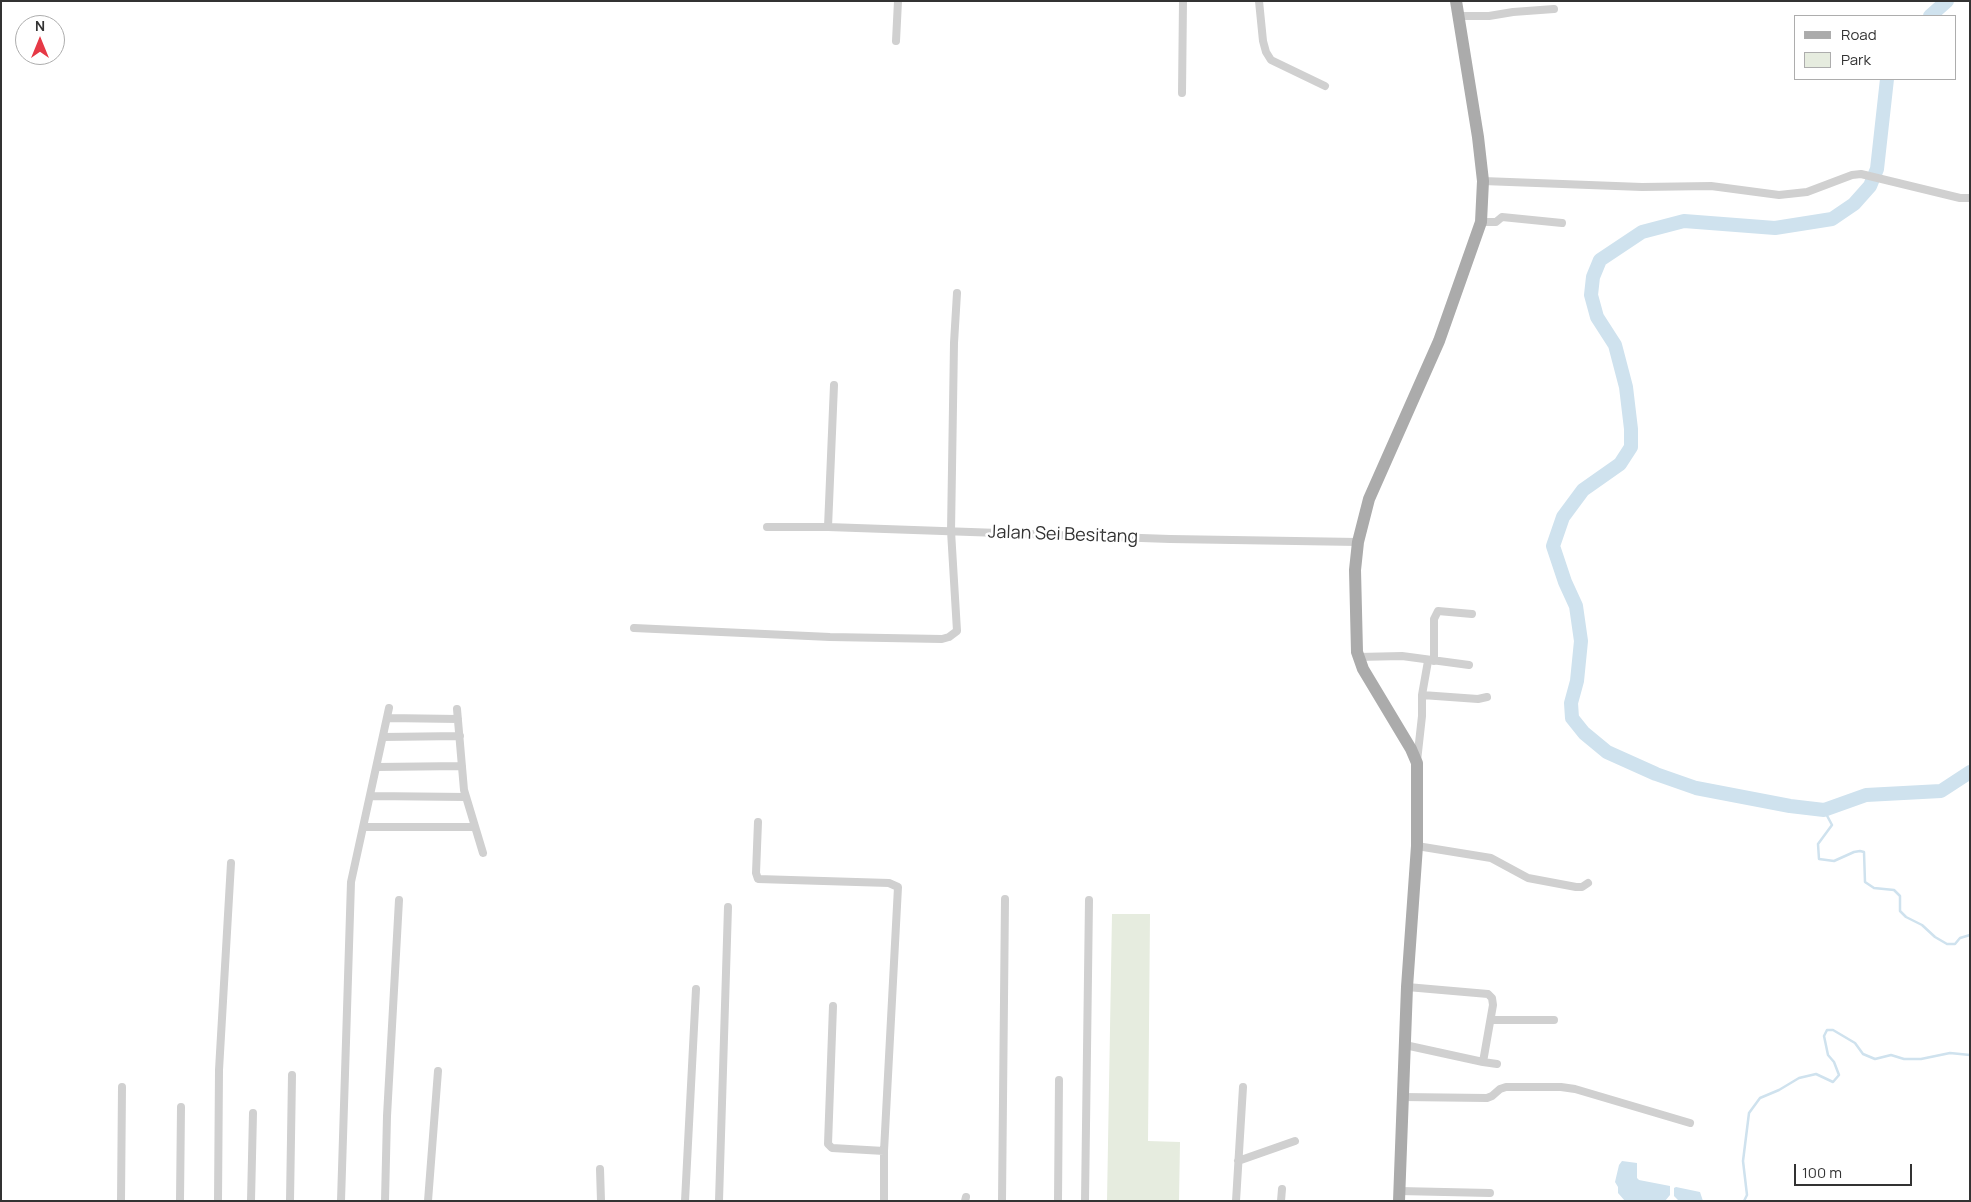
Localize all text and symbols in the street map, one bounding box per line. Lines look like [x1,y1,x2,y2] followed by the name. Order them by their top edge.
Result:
[15,15,65,65] north arrow
[1794,15,1956,80] legend
[35,16,45,35] text: N
[1841,24,1877,45] text: Road
[1841,49,1871,70] text: Park
[988,522,1138,548] street label: Jalan Sei Besitang
[1796,1154,1914,1186] scale bar
[1802,1162,1842,1183] text: 100 m

